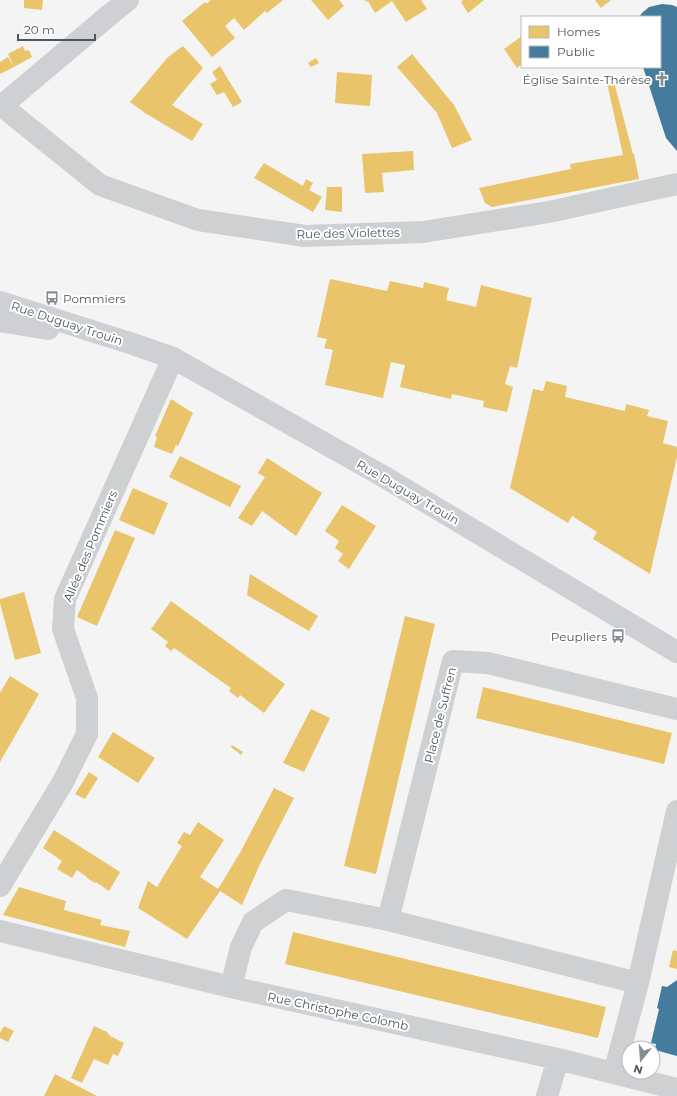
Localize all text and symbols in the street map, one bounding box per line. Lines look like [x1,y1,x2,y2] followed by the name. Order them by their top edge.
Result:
[18,16,95,42] scale bar
[521,16,661,68] legend
[24,22,55,37] text: 20 m
[557,24,600,39] text: Homes
[557,44,595,59] text: Public
[654,71,670,87] church icon: Église Sainte-Thérèse
[523,72,651,87] place label: Église Sainte-Thérèse
[296,225,400,241] street label: Rue des Violettes
[44,290,60,306] bus stop icon: Pommiers
[63,291,126,306] place label: Pommiers
[9,298,125,348] street label: Rue Duguay Trouin
[354,456,462,528] street label: Rue Duguay Trouin
[60,488,120,604] street label: Allée des Pommiers
[610,628,626,644] bus stop icon: Peupliers
[551,629,607,644] place label: Peupliers
[421,666,459,764] street label: Place de Suffren
[266,989,410,1033] street label: Rue Christophe Colomb
[621,1040,661,1080] north arrow
[632,1062,644,1078] text: N

